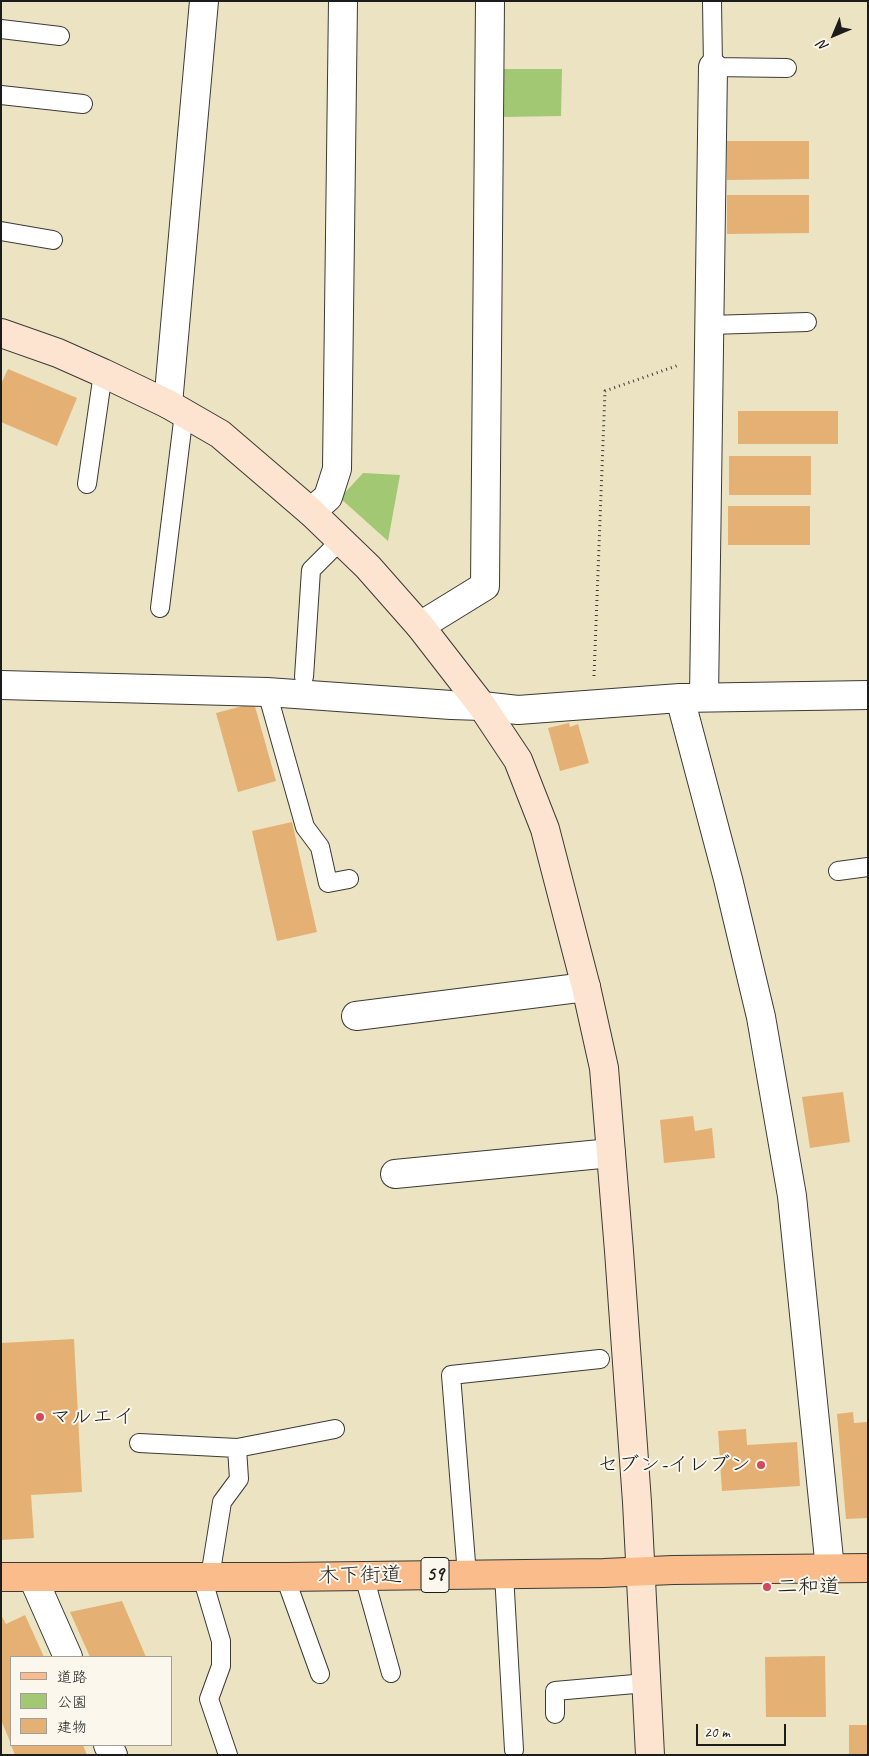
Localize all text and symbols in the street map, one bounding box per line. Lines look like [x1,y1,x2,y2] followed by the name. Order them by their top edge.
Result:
[809,10,859,60] north arrow
[814,37,832,55] text: N
[50,1404,134,1430] place label: マルエイ
[34,1411,46,1423] marker: マルエイ
[597,1452,751,1478] place label: セブン-イレブン
[755,1459,767,1471] marker: セブン-イレブン
[421,1558,449,1592] road number: 59
[318,1563,402,1589] street label: 木下街道
[777,1574,840,1600] place label: 二和道
[761,1581,773,1593] marker: 二和道
[10,1656,172,1746] legend
[57,1668,87,1687] text: 道路
[57,1693,87,1712] text: 公園
[699,1714,789,1746] scale bar
[57,1718,87,1737] text: 建物
[704,1723,730,1742] text: 20 m

